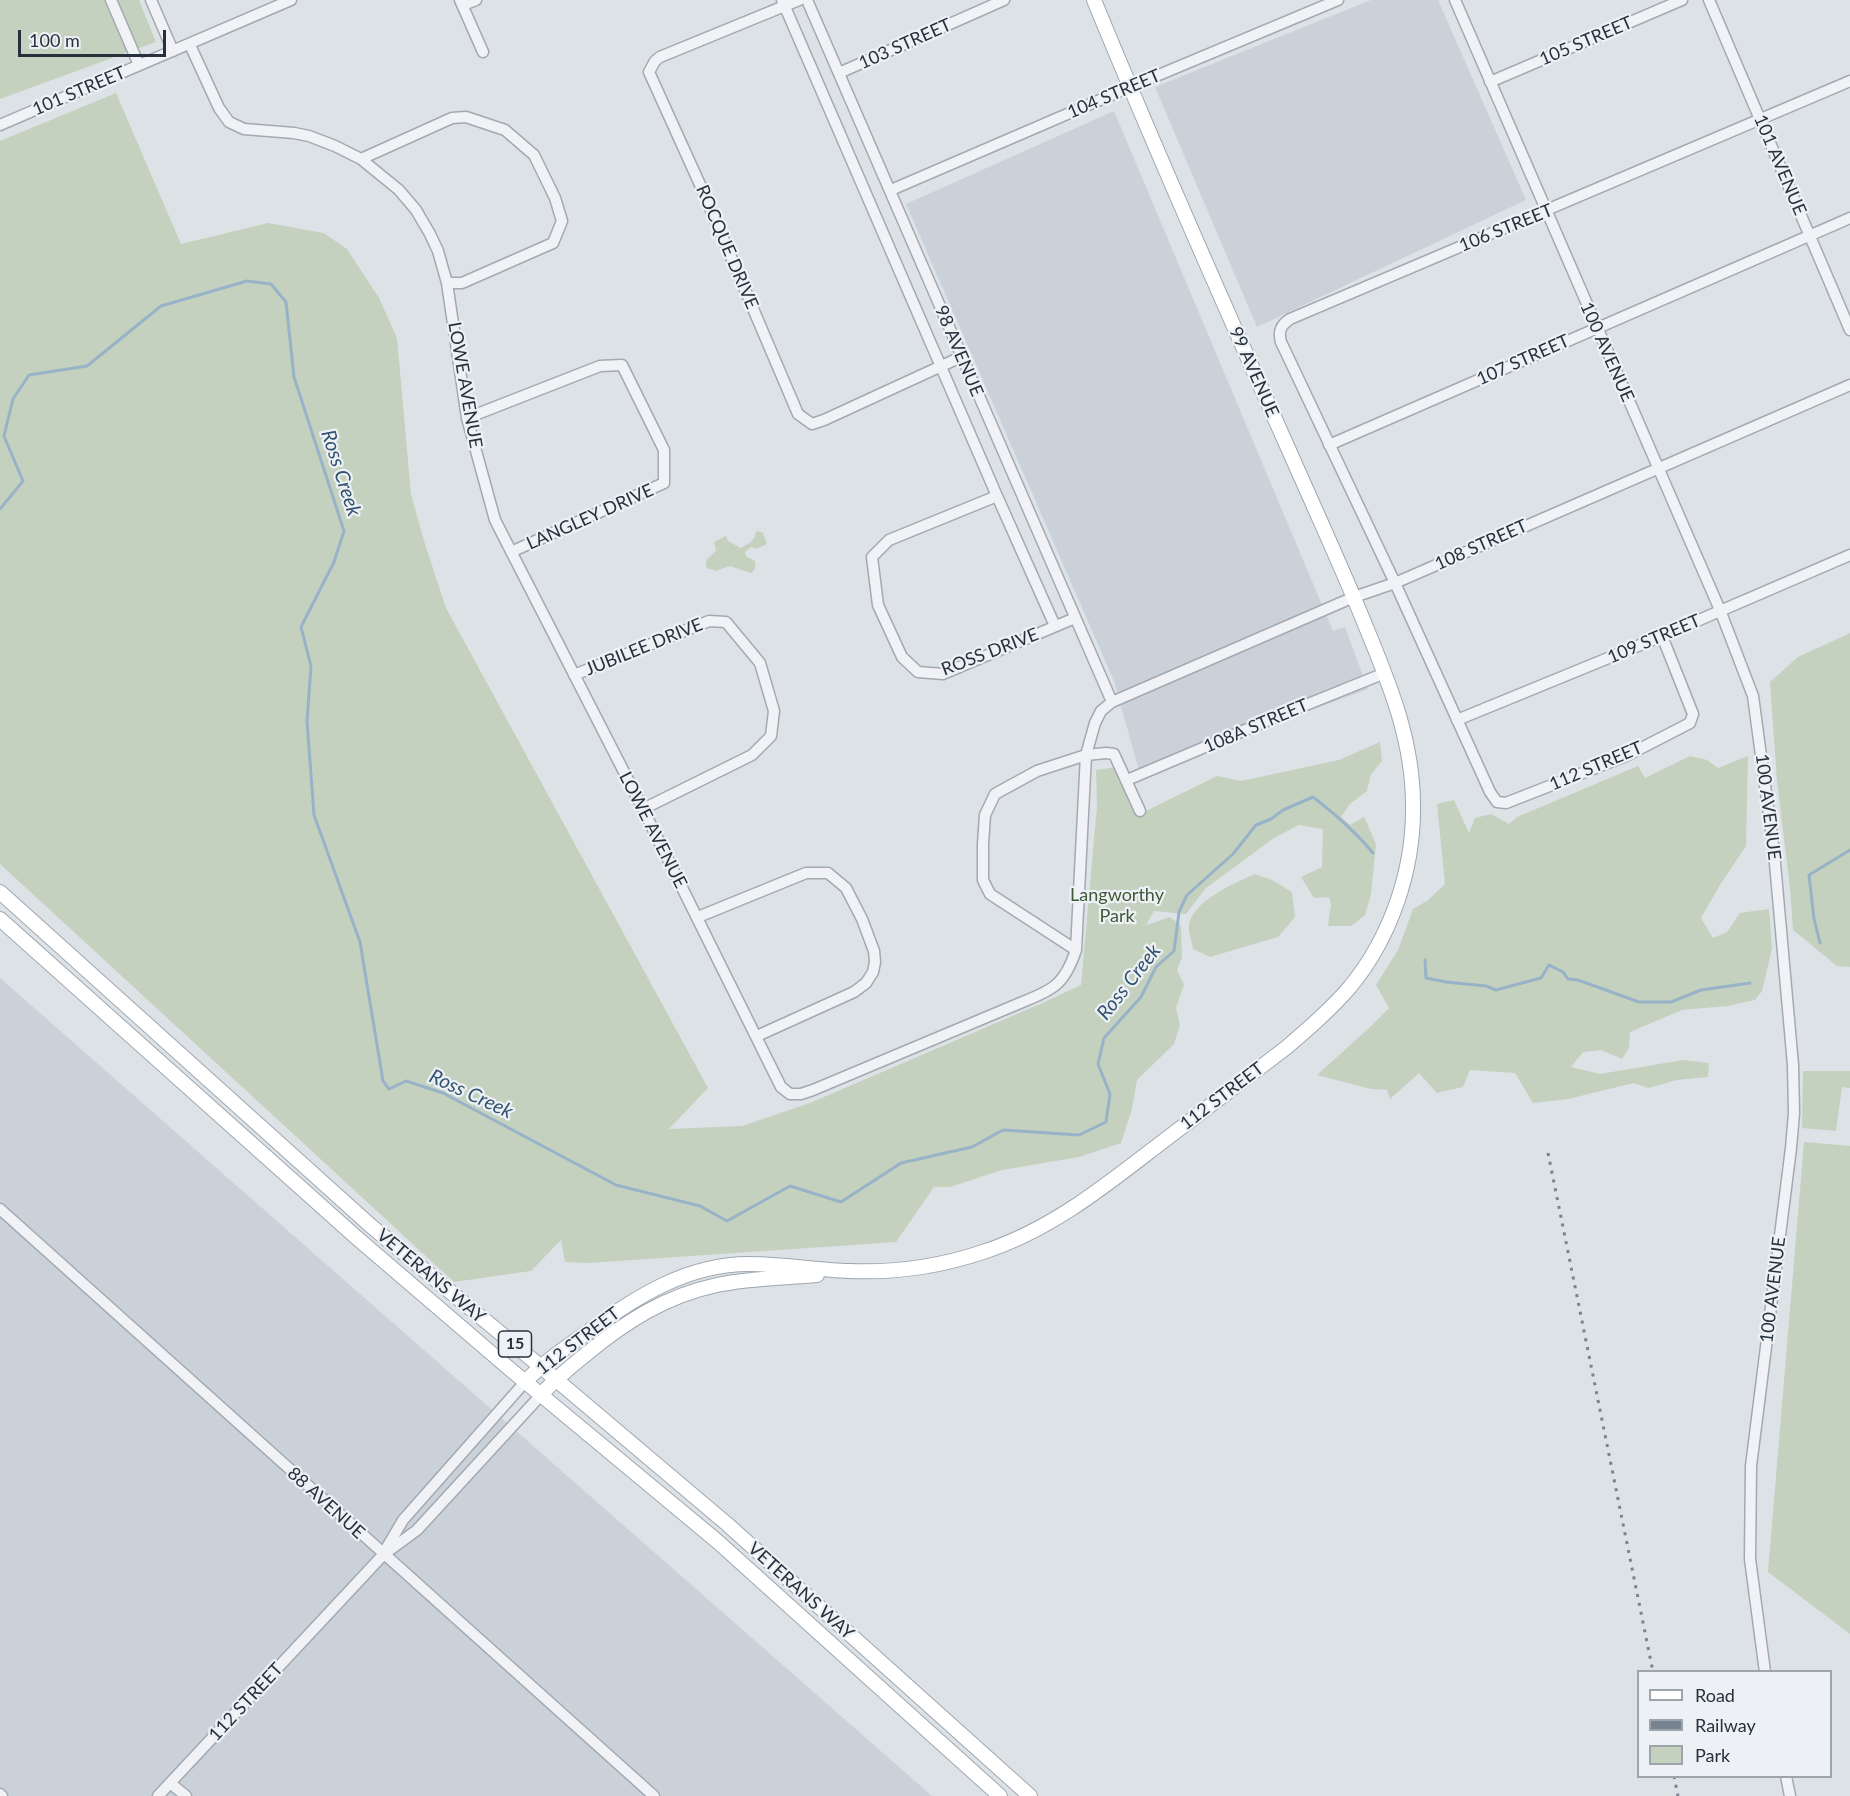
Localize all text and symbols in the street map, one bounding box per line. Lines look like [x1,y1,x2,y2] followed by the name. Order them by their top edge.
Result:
[1536,12,1636,70] street label: 105 STREET
[855,14,955,74] street label: 103 STREET
[21,18,170,56] scale bar
[29,29,80,51] text: 100 m
[29,62,129,120] street label: 101 STREET
[1064,65,1164,123] street label: 104 STREET
[1749,111,1811,219] street label: 101 AVENUE
[691,182,763,312] street label: ROCQUE DRIVE
[1456,199,1556,257] street label: 106 STREET
[1575,299,1639,405] street label: 100 AVENUE
[930,302,988,400] street label: 98 AVENUE
[443,320,487,450] street label: LOWE AVENUE
[1224,323,1284,421] street label: 99 AVENUE
[1473,330,1573,390] street label: 107 STREET
[316,427,366,519] water label: Ross Creek
[523,479,657,555] street label: LANGLEY DRIVE
[1431,515,1531,575] street label: 108 STREET
[1604,610,1704,668] street label: 109 STREET
[582,614,706,680] street label: JUBILEE DRIVE
[938,624,1042,680] street label: ROSS DRIVE
[1201,694,1311,758] street label: 108A STREET
[1546,737,1646,795] street label: 112 STREET
[1751,753,1785,861] street label: 100 AVENUE
[614,768,692,892] street label: LOWE AVENUE
[1070,884,1164,926] park label: Langworthy Park
[1092,939,1166,1025] water label: Ross Creek
[1176,1058,1268,1134] street label: 112 STREET
[425,1064,517,1124] water label: Ross Creek
[372,1224,490,1328] street label: VETERANS WAY
[1756,1236,1790,1344] street label: 100 AVENUE
[532,1303,624,1379] street label: 112 STREET
[498,1331,532,1357] road number: 15
[283,1463,369,1543] street label: 88 AVENUE
[744,1538,858,1644] street label: VETERANS WAY
[204,1658,288,1746] street label: 112 STREET
[1637,1670,1832,1778] legend
[1695,1684,1735,1706] text: Road
[1695,1714,1756,1736] text: Railway
[1695,1744,1730,1766] text: Park

